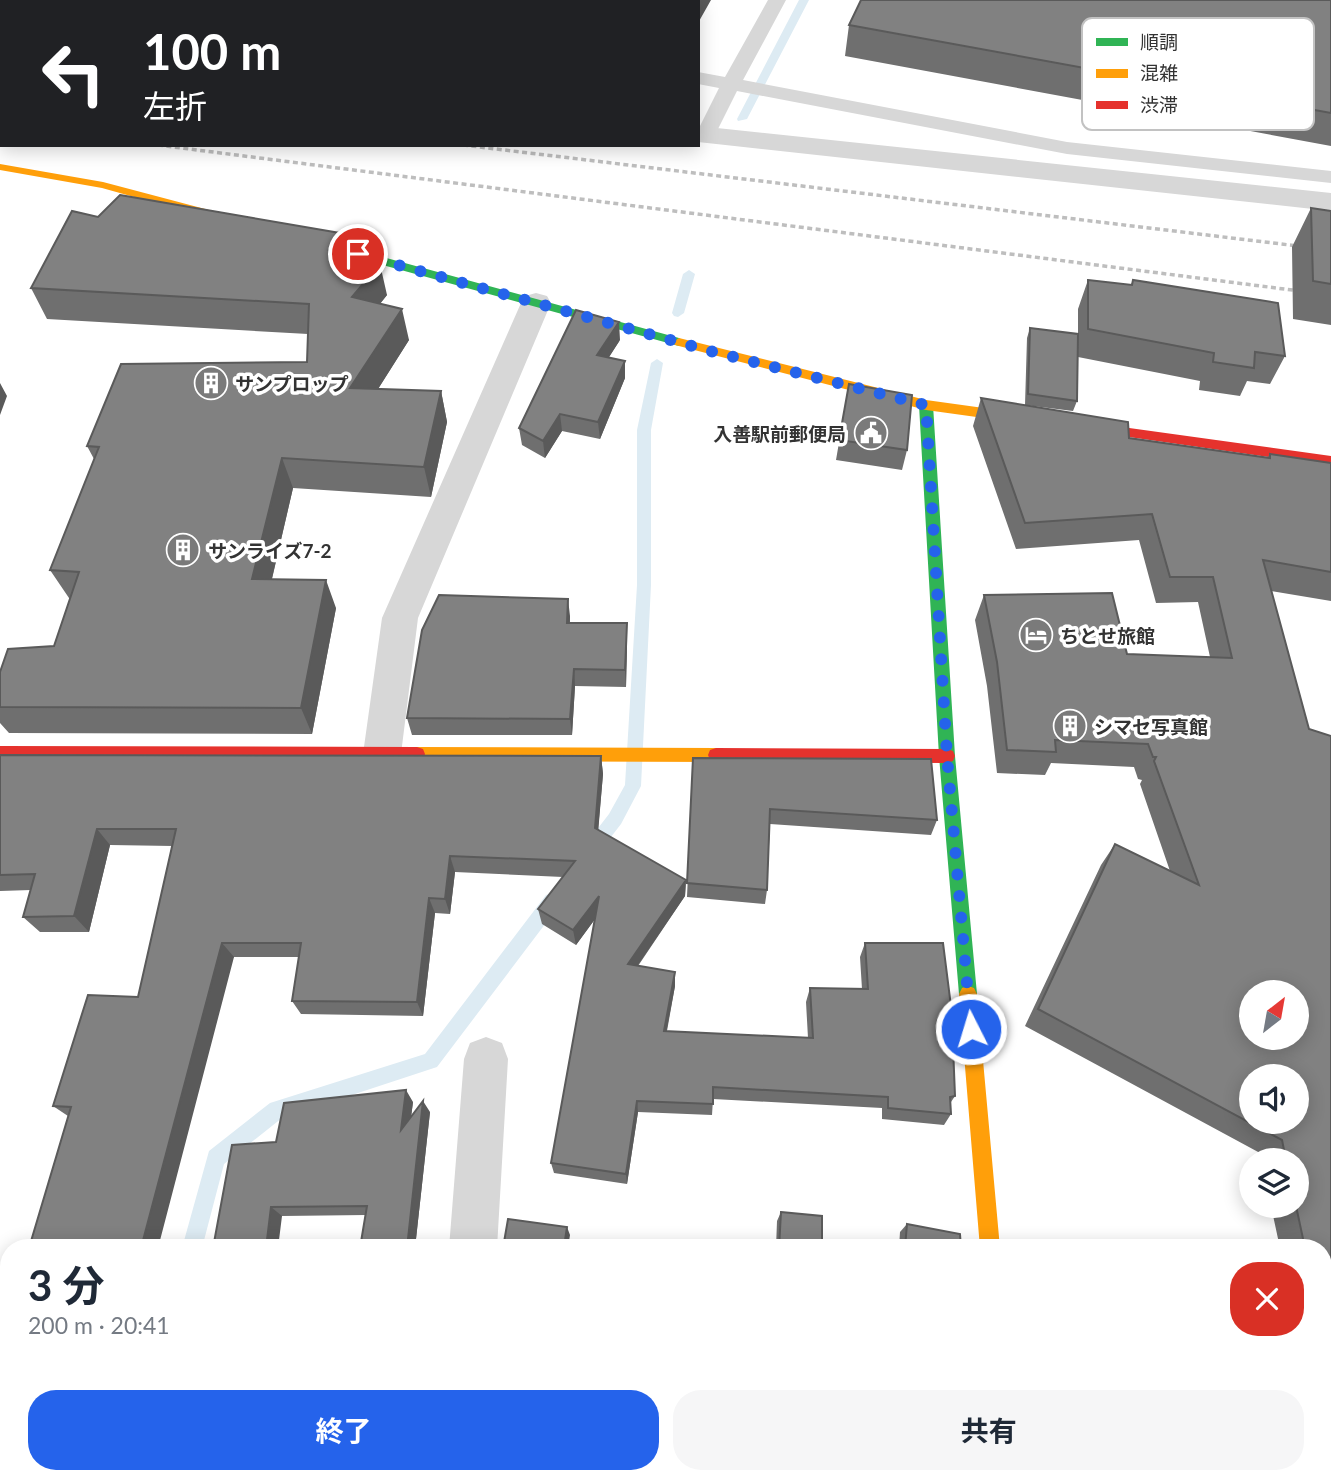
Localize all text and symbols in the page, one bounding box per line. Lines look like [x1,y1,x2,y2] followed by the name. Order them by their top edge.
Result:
[1082,18,1314,130] legend
[143,22,281,80] text: 100 m
[28,28,119,119] icon: left
[1140,30,1178,53] text: 順調
[1140,61,1178,84] text: 混雑
[143,86,207,125] text: 左折
[1140,93,1178,116] text: 渋滞
[328,224,388,284] pin
[339,235,377,273] icon: arrive
[192,364,230,402] building icon: サンプロップ
[235,372,348,395] place label: サンプロップ
[852,414,890,452] public building icon: 入善駅前郵便局
[713,422,846,445] place label: 入善駅前郵便局
[164,531,202,569] building icon: サンライズ7-2
[208,539,332,562] place label: サンライズ7-2
[1017,616,1055,654] hotel icon: ちとせ旅館
[1060,624,1155,647] place label: ちとせ旅館
[1051,707,1089,745] building icon: シマセ写真館
[1094,715,1208,738] place label: シマセ写真館
[1239,980,1309,1050] north arrow
[1239,980,1309,1218] map controls
[934,992,1008,1066] position arrow
[1239,1064,1309,1134] button: sound
[1239,1148,1309,1218] button: layers
[28,1260,105,1310] text: 3 分
[1230,1262,1304,1336] button: close
[28,1311,170,1339] text: 200 m · 20:41
[28,1390,659,1470] button: 終了
[673,1390,1304,1470] button: 共有

